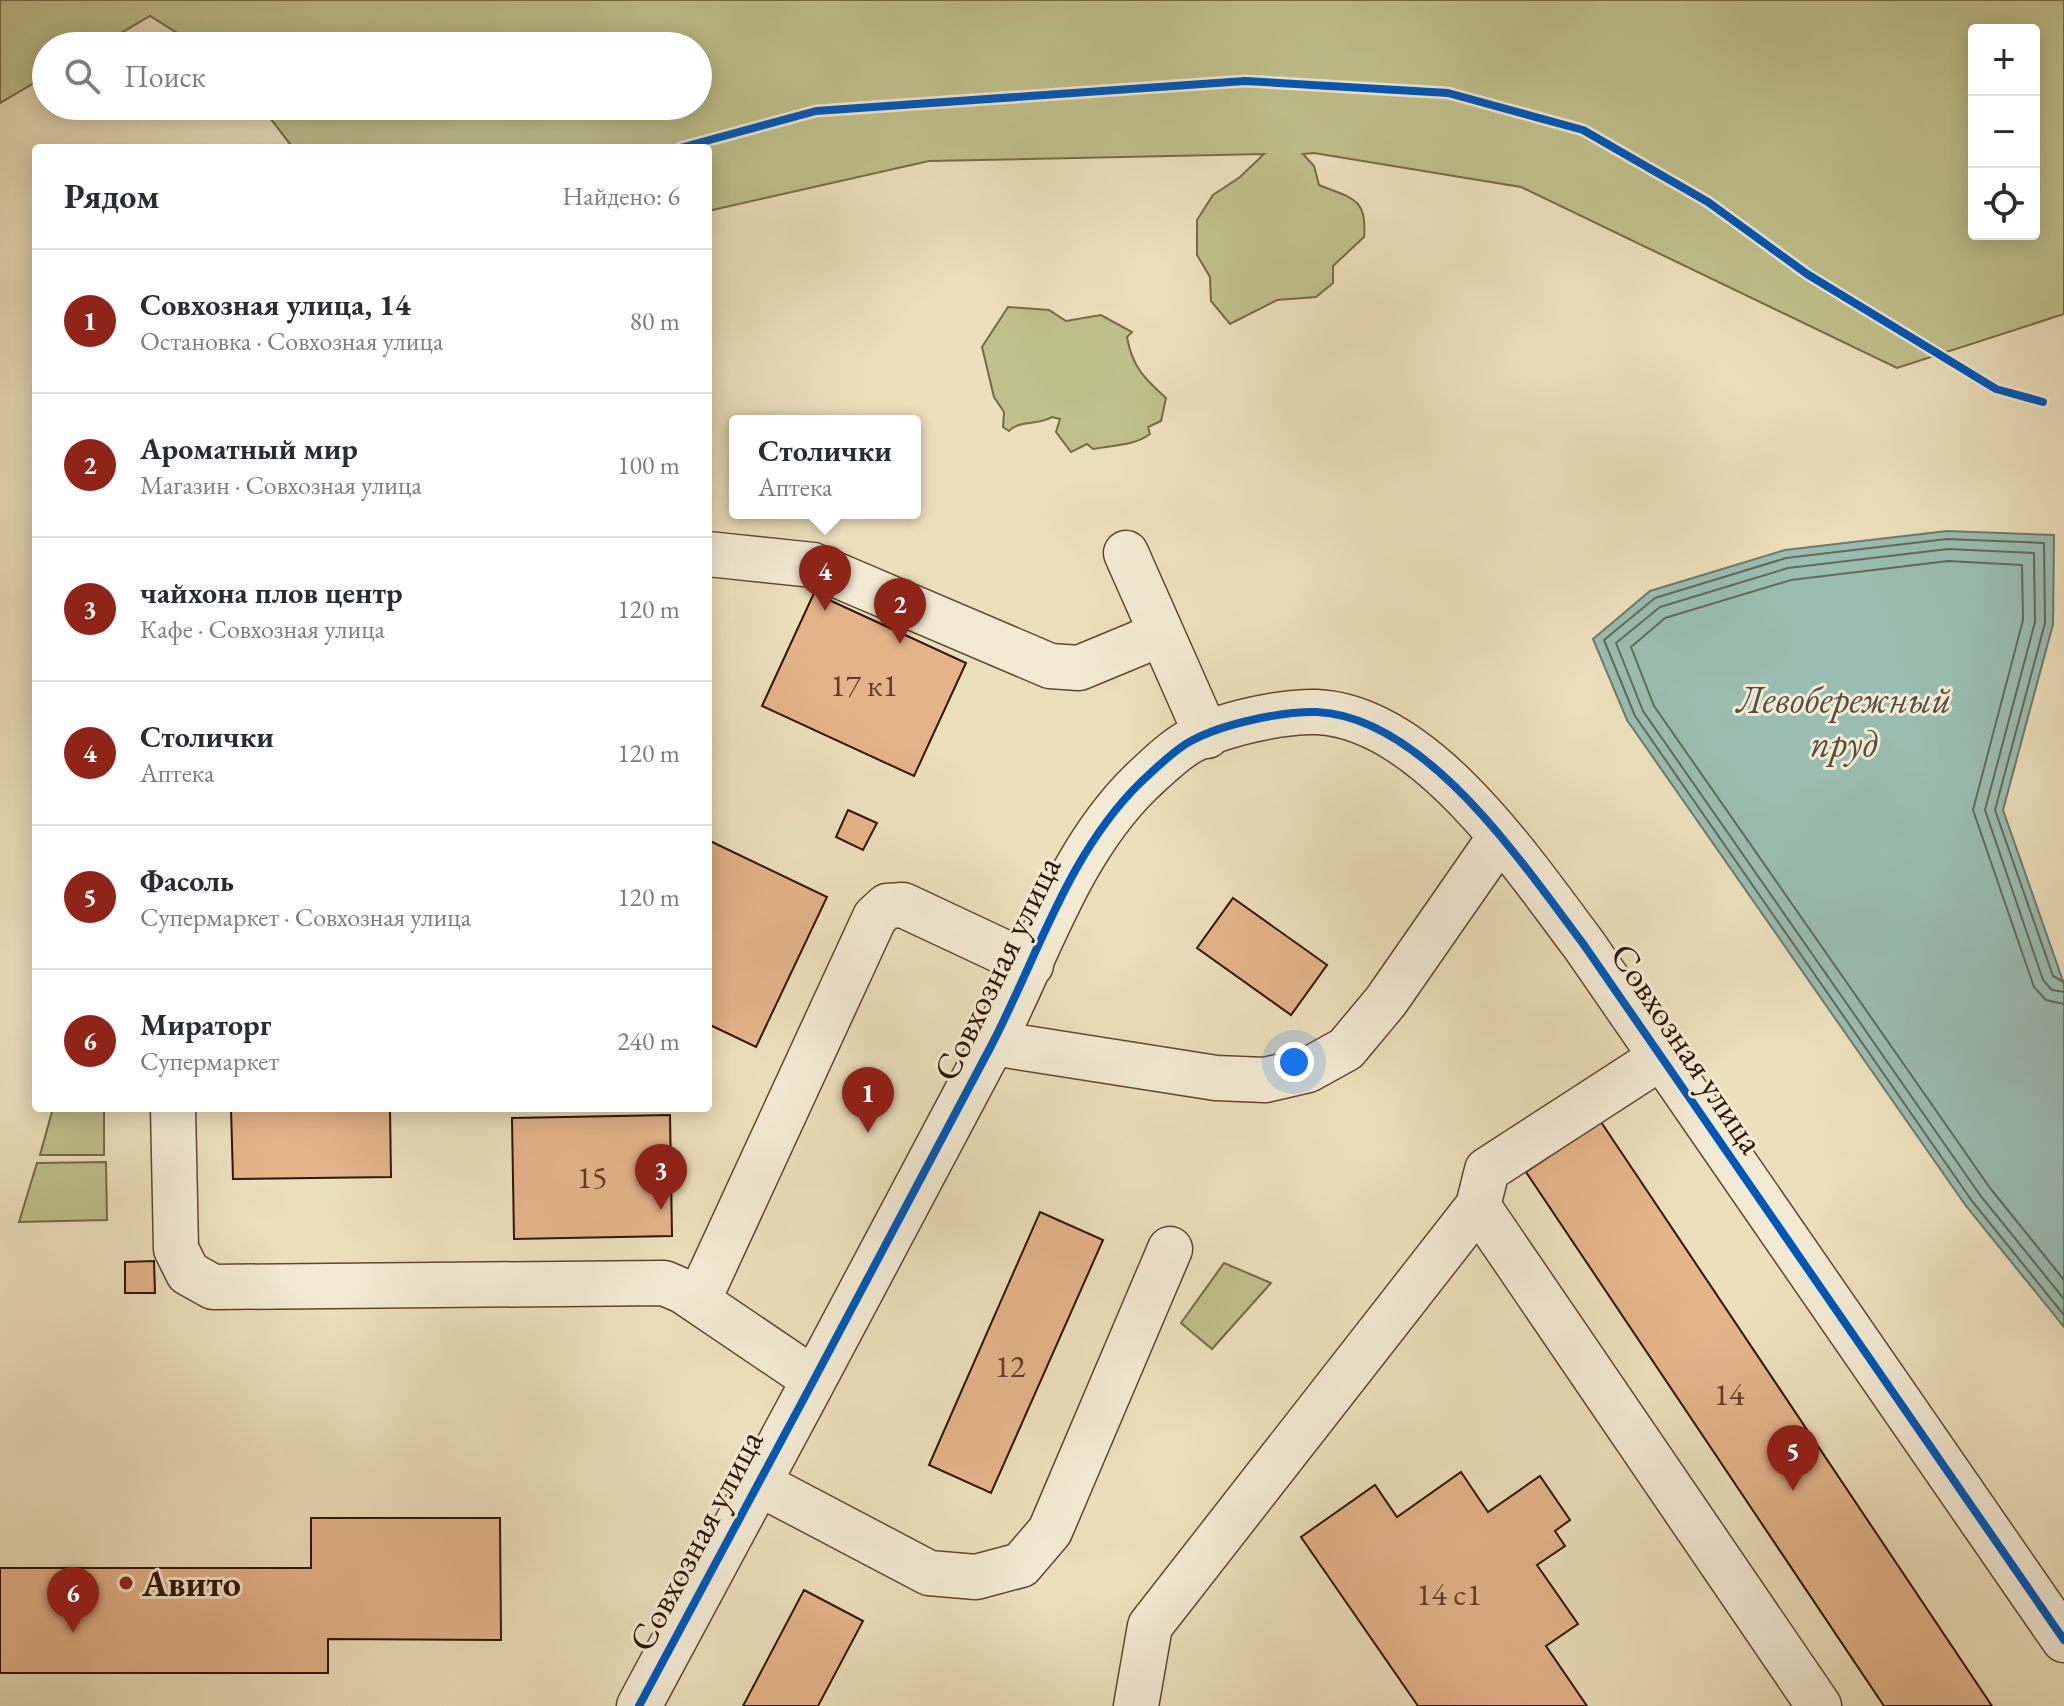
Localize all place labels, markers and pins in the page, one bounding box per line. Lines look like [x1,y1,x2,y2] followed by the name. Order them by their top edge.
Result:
[799,545,851,611] pin: 4
[874,578,926,644] pin: 2
[842,1067,894,1133] pin: 1
[635,1144,687,1210] pin: 3
[1767,1425,1819,1491] pin: 5
[141,1560,241,1607] place label: Авито
[47,1567,99,1633] pin: 6
[117,1574,135,1592] marker: Авито

